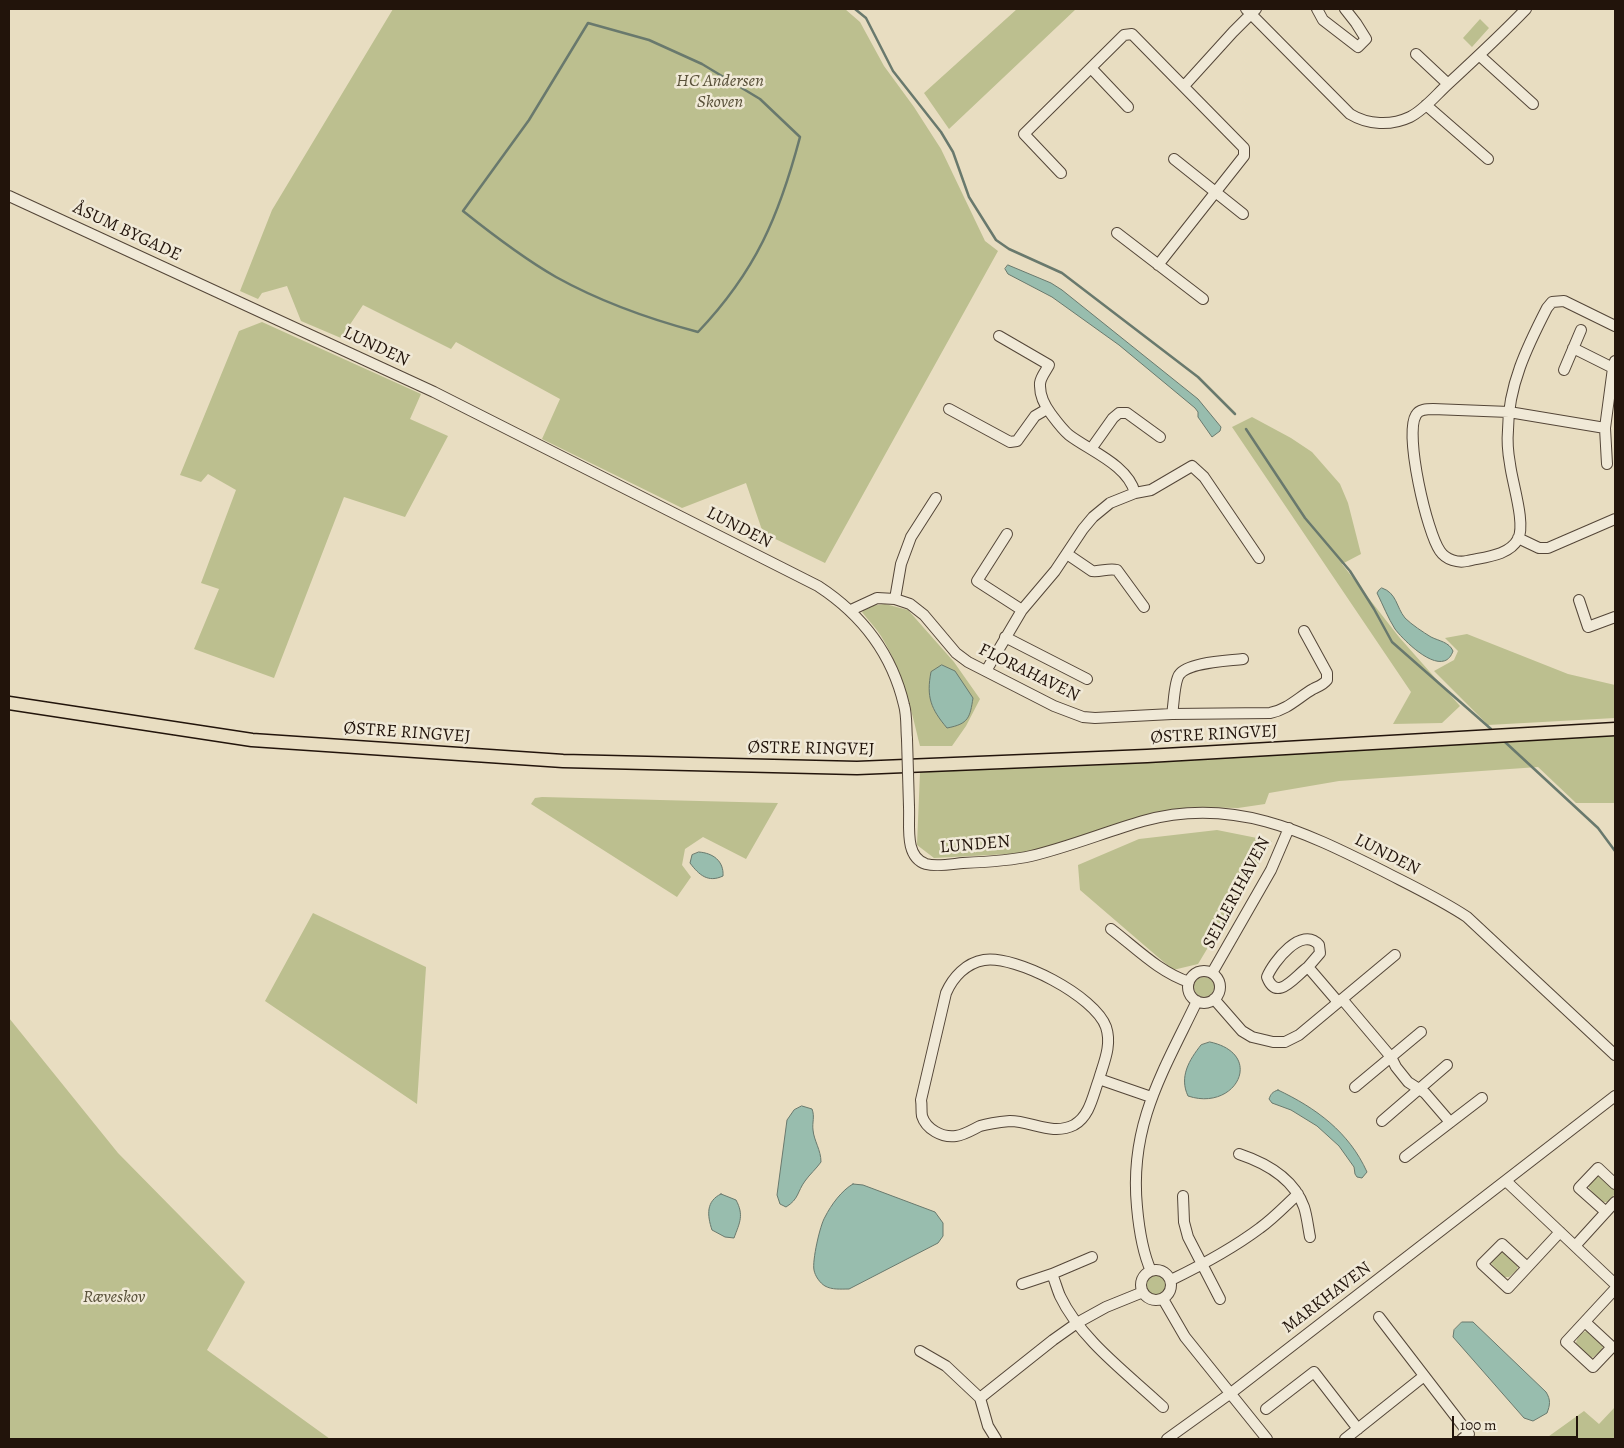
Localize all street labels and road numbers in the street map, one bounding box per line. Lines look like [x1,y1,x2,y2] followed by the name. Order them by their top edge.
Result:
[69,197,185,267] street label: ÅSUM BYGADE
[339,322,413,372] street label: LUNDEN
[703,502,775,554] street label: LUNDEN
[975,639,1083,707] street label: FLORAHAVEN
[343,718,471,748] street label: ØSTRE RINGVEJ
[1150,721,1278,749] street label: ØSTRE RINGVEJ
[747,737,875,761] street label: ØSTRE RINGVEJ
[1351,829,1423,881] street label: LUNDEN
[939,831,1011,859] street label: LUNDEN
[1198,833,1276,953] street label: SELLERIHAVEN
[1278,1258,1376,1338] street label: MARKHAVEN

